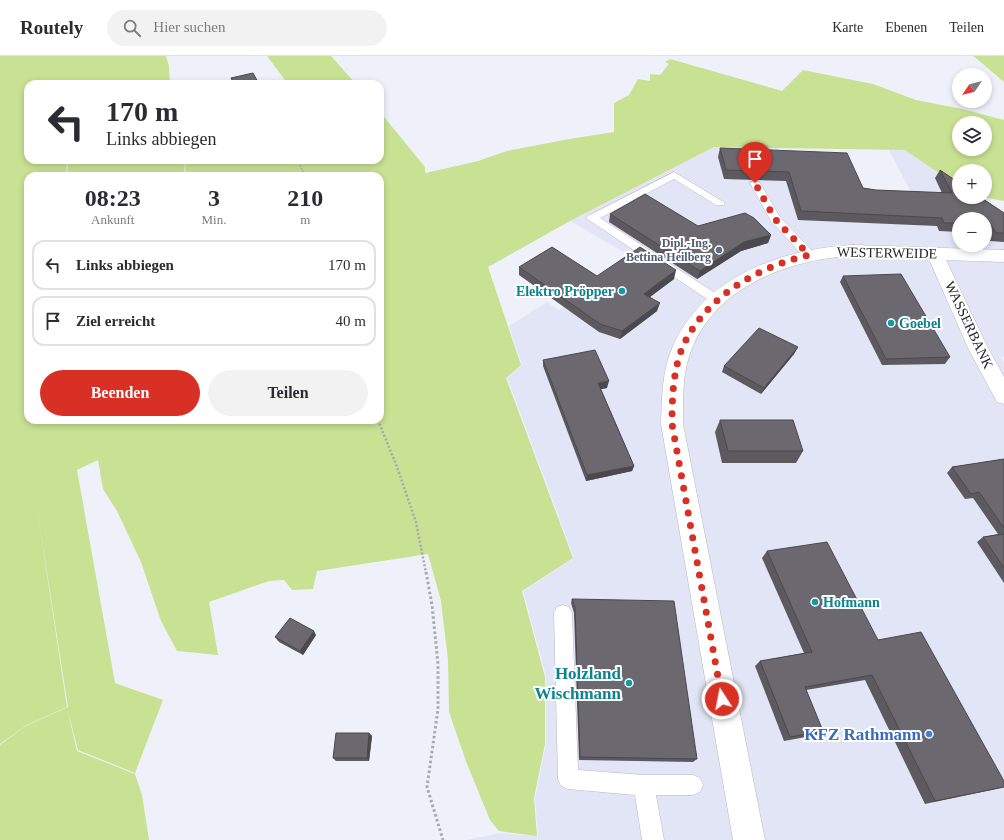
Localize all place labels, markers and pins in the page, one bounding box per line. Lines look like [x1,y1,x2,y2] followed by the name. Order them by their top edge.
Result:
[738,142,772,183] pin
[626,236,711,264] place label: Dipl.-Ing. Bettina Heilberg
[714,245,724,255] marker: Dipl.-Ing. Bettina Heilberg
[516,284,614,299] place label: Elektro Pröpper
[617,286,627,296] marker: Elektro Pröpper
[899,316,941,331] place label: Goebel
[886,318,896,328] marker: Goebel
[823,595,880,610] place label: Hofmann
[810,597,820,607] marker: Hofmann
[534,664,622,703] place label: Holzland Wischmann
[624,678,634,688] marker: Holzland Wischmann
[804,725,922,744] place label: KFZ Rathmann
[924,729,934,739] marker: KFZ Rathmann

